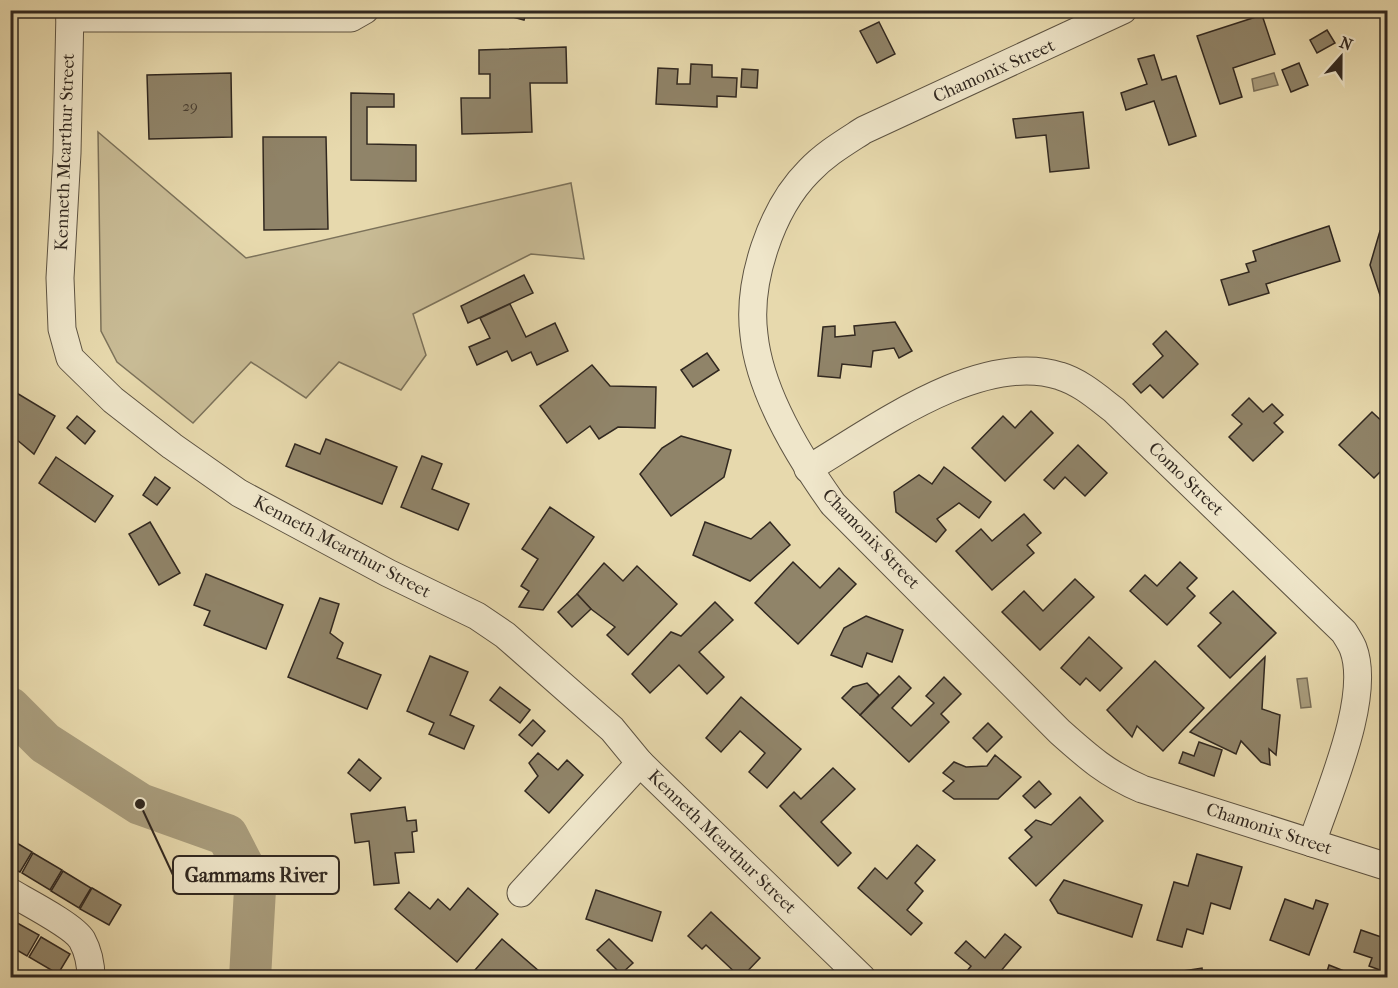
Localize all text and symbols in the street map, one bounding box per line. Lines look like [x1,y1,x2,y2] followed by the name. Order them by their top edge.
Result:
[1311,27,1371,87] north arrow
[1337,32,1356,55] text: N
[930,35,1059,107] street label: Chamonix Street
[51,52,79,251] street label: Kenneth Mcarthur Street
[182,97,198,115] house number: 29
[1144,438,1228,520] street label: Como Street
[818,485,924,594] street label: Chamonix Street
[250,491,435,603] street label: Kenneth Mcarthur Street
[644,766,801,919] street label: Kenneth Mcarthur Street
[1203,799,1335,859] street label: Chamonix Street
[173,856,339,894] callout: Gammams River
[185,864,328,887] text: Gammams River

